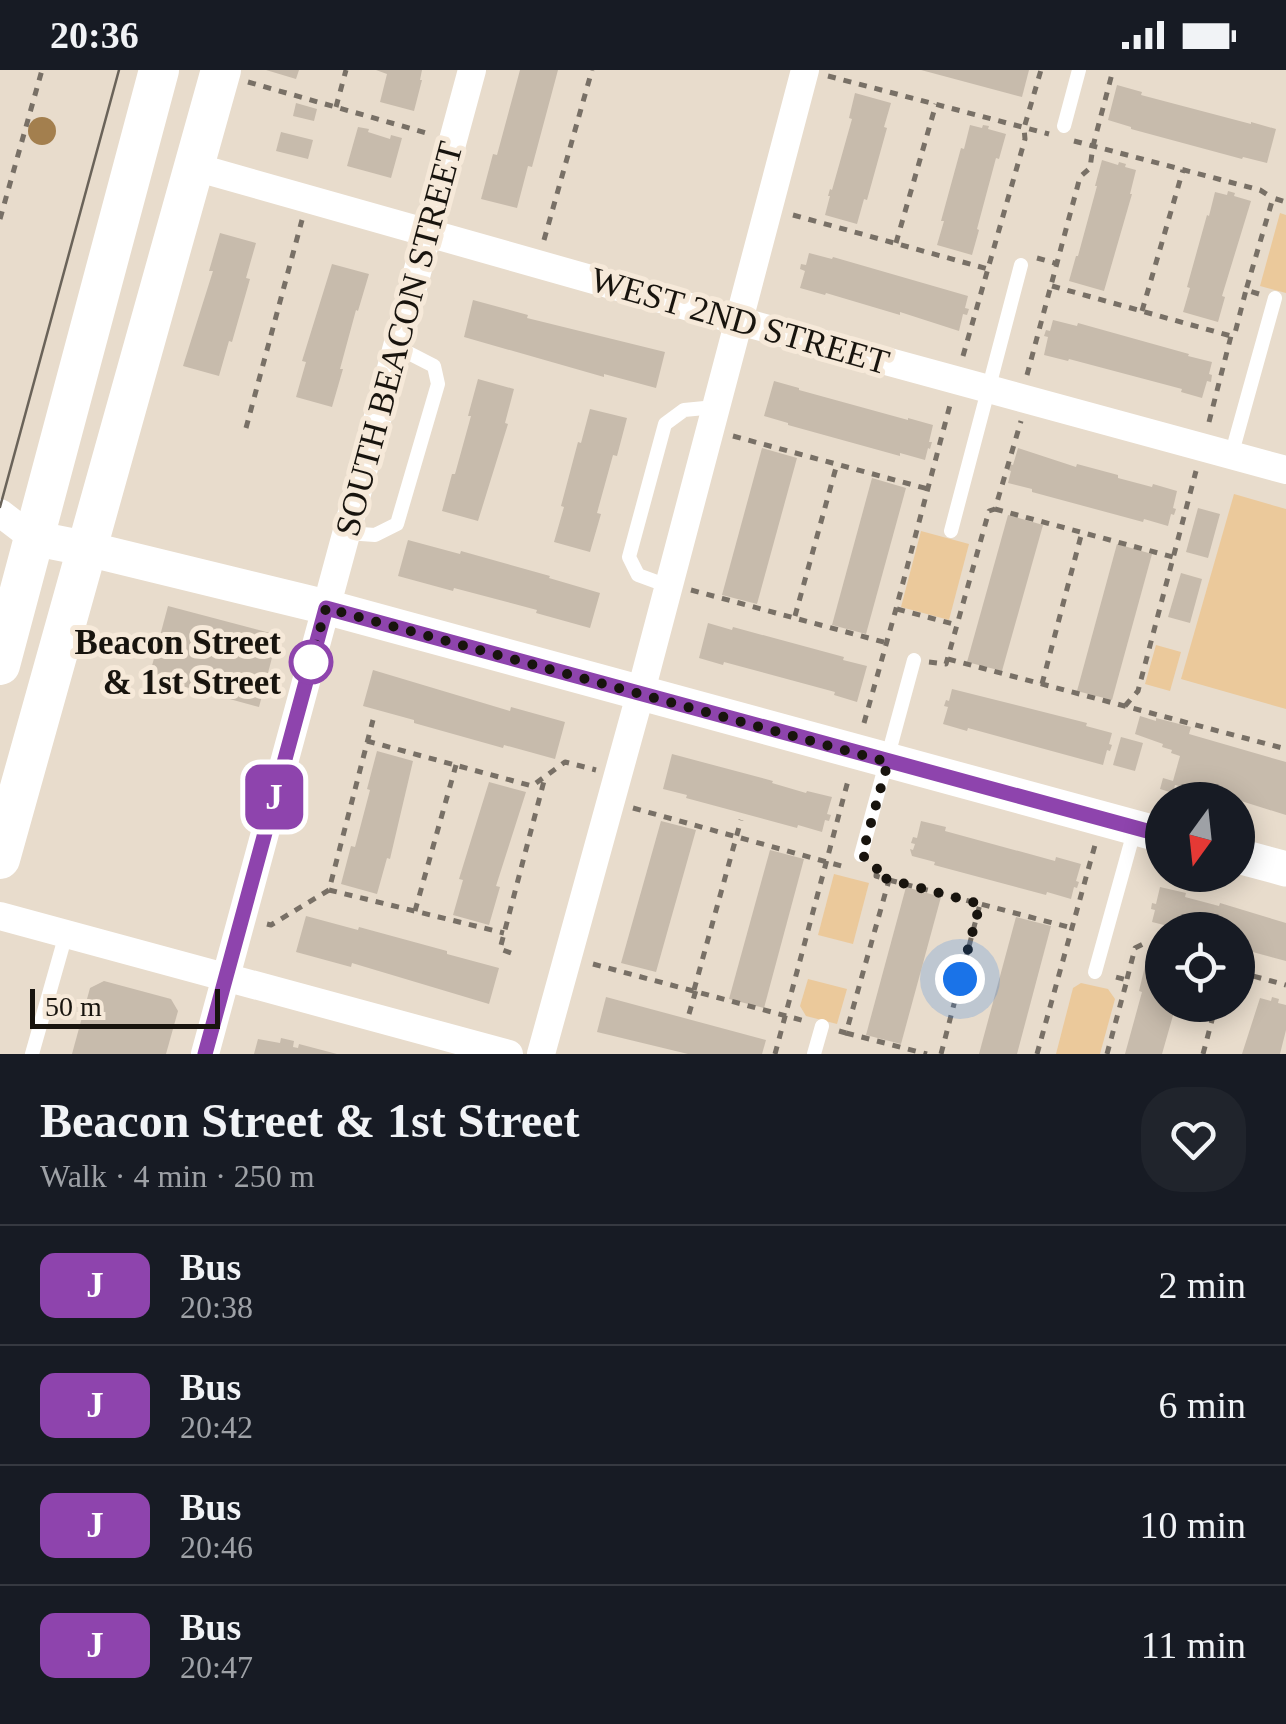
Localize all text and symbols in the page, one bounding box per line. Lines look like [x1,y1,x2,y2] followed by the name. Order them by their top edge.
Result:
[50,14,139,56] text: 20:36
[328,138,470,540] street label: SOUTH BEACON STREET
[586,260,894,382] street label: WEST 2ND STREET
[75,623,281,702] place label: Beacon Street & 1st Street
[290,641,332,683] marker: Beacon Street & 1st Street
[242,764,306,830] line badge: J
[265,778,283,817] text: J
[1145,782,1255,892] north arrow
[1145,782,1255,1022] map controls
[1145,912,1255,1022] button: locate
[935,954,985,1004] your location
[30,984,220,1028] scale bar
[45,991,102,1022] text: 50 m
[1141,1087,1246,1192] button: heart
[40,1094,579,1147] text: Beacon Street & 1st Street
[40,1158,315,1194] text: Walk · 4 min · 250 m
[180,1246,241,1288] text: Bus
[1158,1264,1246,1306] text: 2 min
[86,1266,104,1305] text: J
[180,1289,253,1325] text: 20:38
[180,1366,241,1408] text: Bus
[1158,1384,1246,1426] text: 6 min
[86,1386,104,1425] text: J
[180,1409,253,1445] text: 20:42
[180,1486,241,1528] text: Bus
[1139,1504,1246,1546] text: 10 min
[86,1506,104,1545] text: J
[180,1529,253,1565] text: 20:46
[180,1606,241,1648] text: Bus
[1141,1624,1246,1666] text: 11 min
[86,1626,104,1665] text: J
[180,1649,253,1685] text: 20:47

